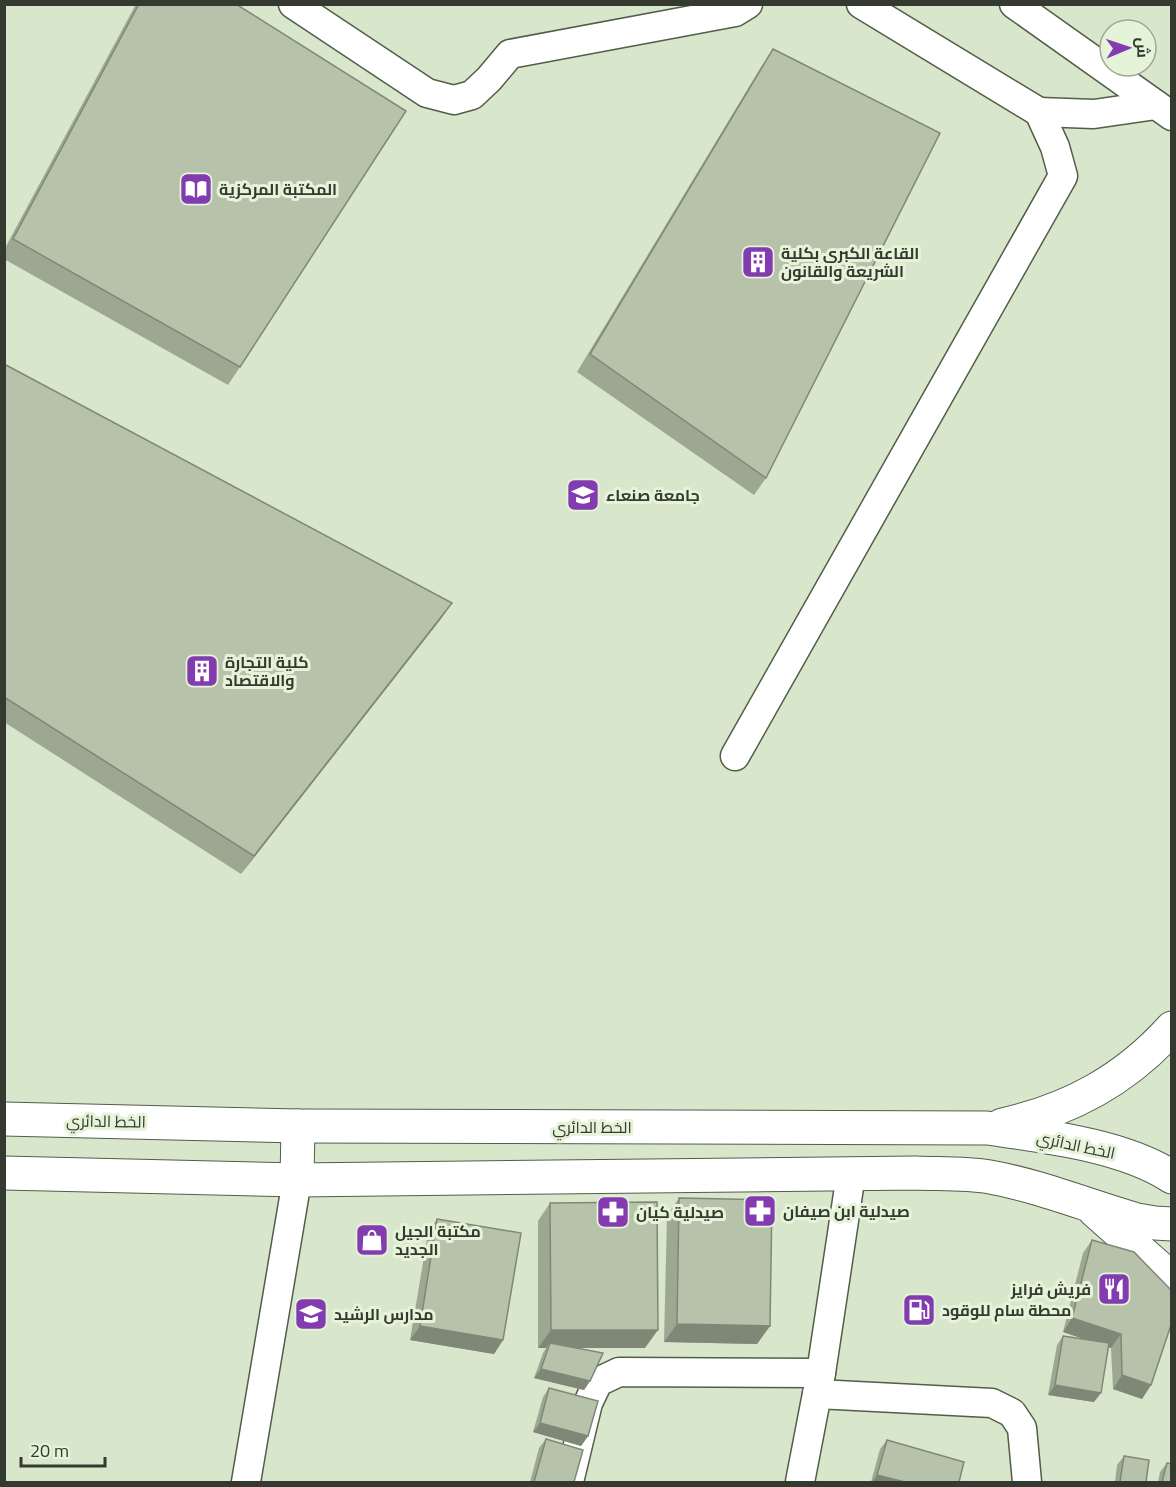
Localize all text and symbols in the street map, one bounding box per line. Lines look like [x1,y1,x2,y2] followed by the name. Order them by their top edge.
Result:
[1098,18,1158,78] north arrow
[1131,37,1155,58] text: ش
[178,171,214,207] library icon: المكتبة المركزية
[219,177,337,201] place label: المكتبة المركزية
[781,241,919,283] place label: القاعة الكبرى بكلية الشريعة والقانون
[740,244,776,280] building icon: القاعة الكبرى بكلية الشريعة والقانون
[565,477,601,513] school or university icon: جامعة صنعاء
[606,483,700,507] place label: جامعة صنعاء
[225,650,309,692] place label: كلية التجارة والاقتصاد
[184,653,220,689] building icon: كلية التجارة والاقتصاد
[66,1108,146,1136] street label: الخط الدائري
[552,1115,632,1141] street label: الخط الدائري
[1034,1125,1117,1167] street label: الخط الدائري
[742,1193,778,1229] pharmacy icon: صيدلية ابن صيفان
[595,1194,631,1230] pharmacy icon: صيدلية كيان
[783,1199,910,1223] place label: صيدلية ابن صيفان
[636,1200,724,1224] place label: صيدلية كيان
[395,1219,481,1261] place label: مكتبة الجيل الجديد
[354,1222,390,1258] shop icon: مكتبة الجيل الجديد
[1096,1271,1132,1307] restaurant icon: فريش فرايز
[1010,1277,1091,1301] place label: فريش فرايز
[901,1292,937,1328] fuel station icon: محطة سام للوقود
[293,1296,329,1332] school or university icon: مدارس الرشيد
[942,1298,1071,1322] place label: محطة سام للوقود
[334,1302,434,1326] place label: مدارس الرشيد
[21,1430,105,1468] scale bar
[30,1437,69,1464] text: 20 m

